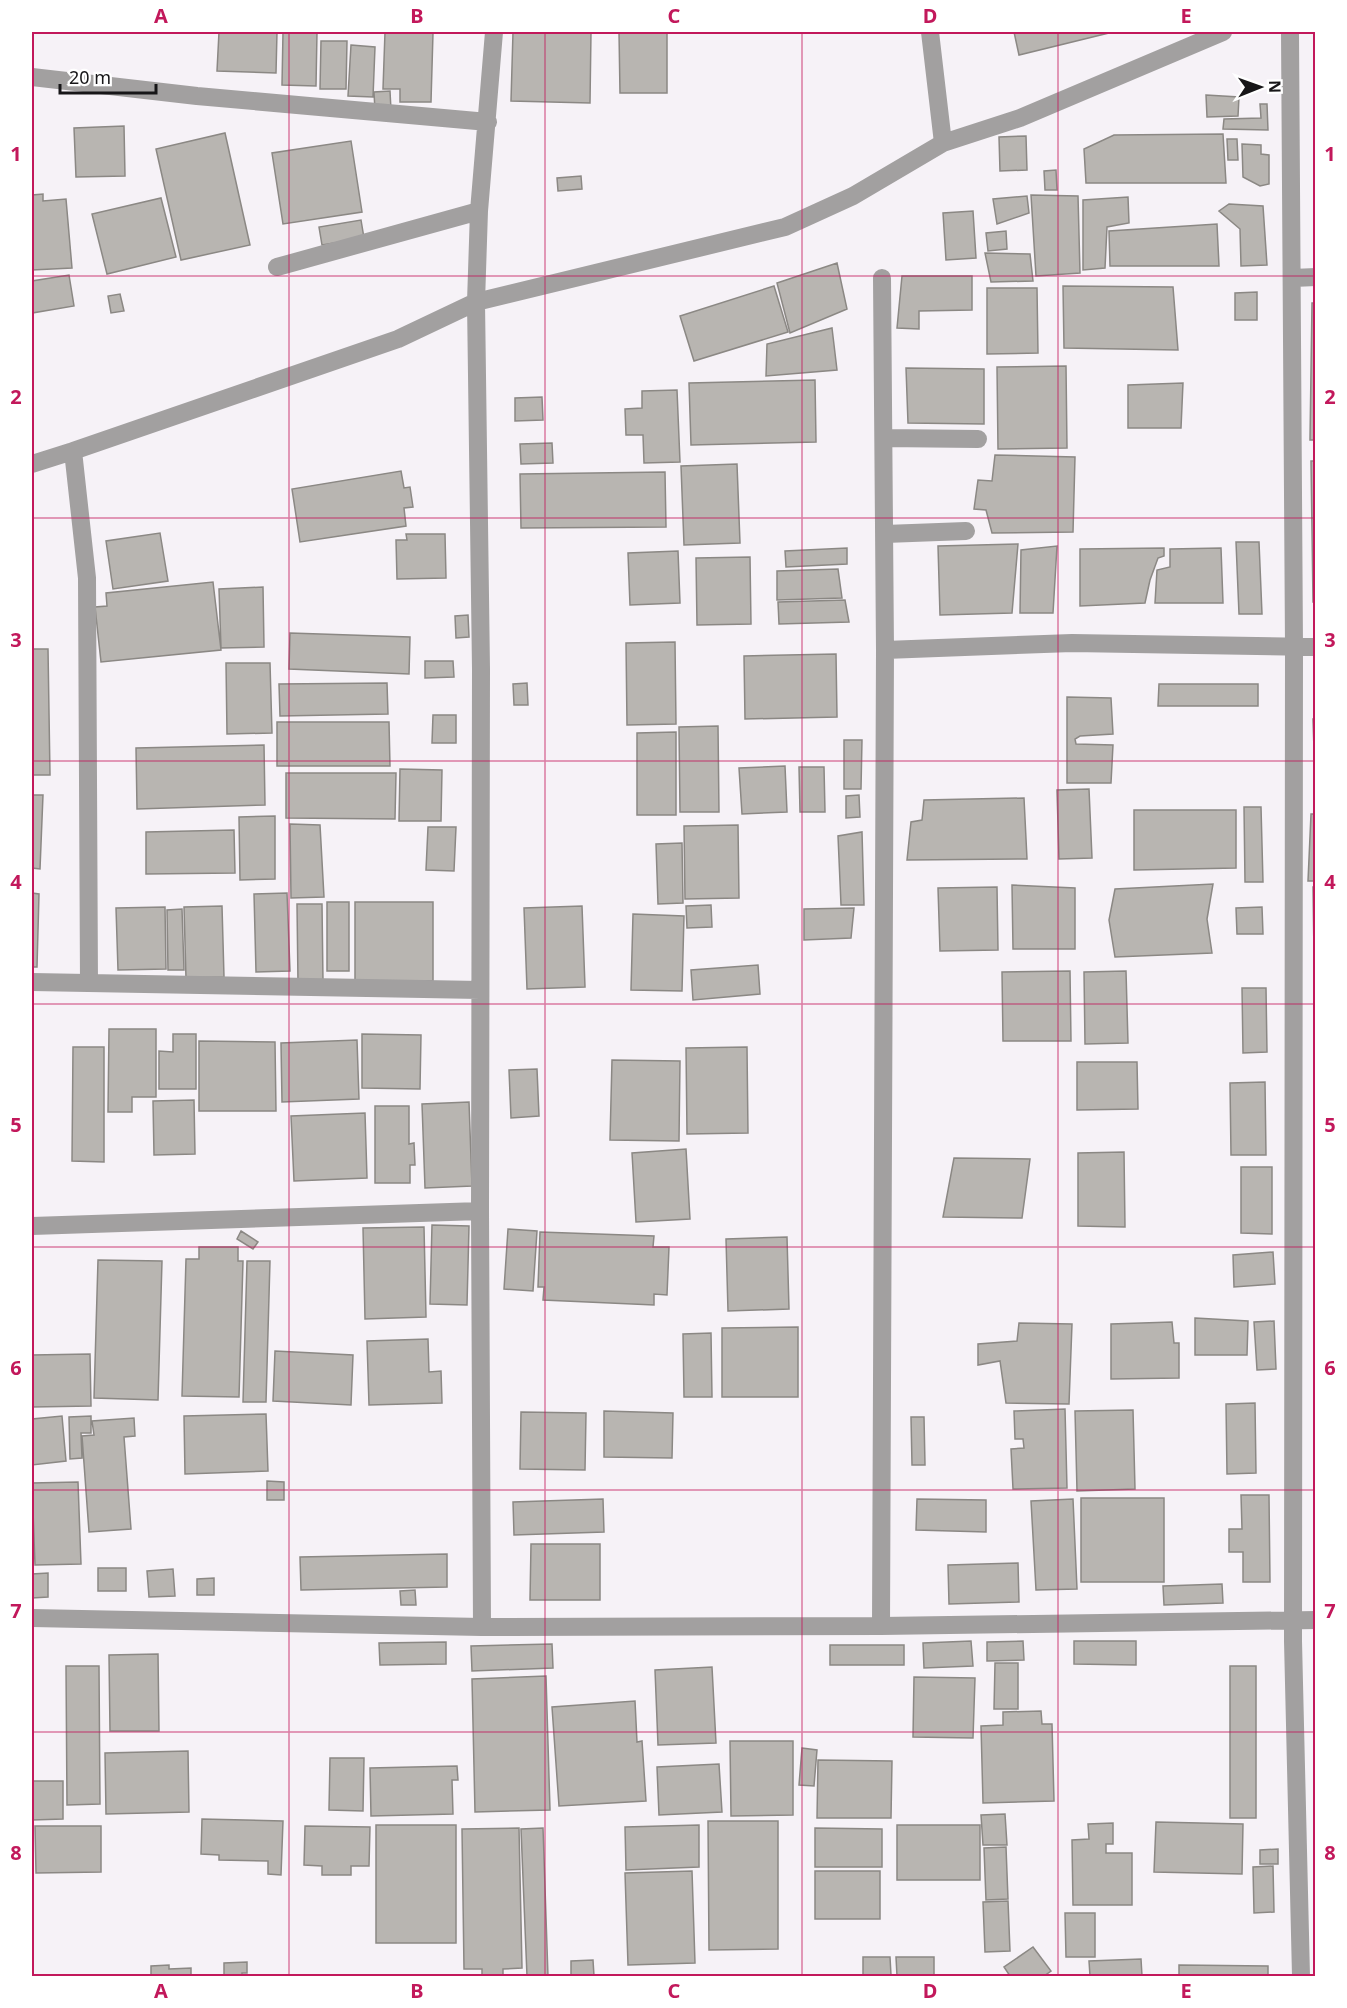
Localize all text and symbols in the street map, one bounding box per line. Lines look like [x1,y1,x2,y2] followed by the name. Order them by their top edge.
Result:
[154,2,168,29] text: A
[410,2,424,29] text: B
[668,2,681,29] text: C
[923,2,937,29] text: D
[1180,2,1192,29] text: E
[60,57,156,95] scale bar
[1230,57,1290,117] north arrow
[69,65,111,89] text: 20 m
[1264,80,1286,93] text: N
[10,140,22,167] text: 1
[1324,140,1336,167] text: 1
[10,383,22,410] text: 2
[1324,383,1336,410] text: 2
[10,626,22,653] text: 3
[1324,626,1336,653] text: 3
[10,868,22,895] text: 4
[1324,868,1336,895] text: 4
[10,1111,22,1138] text: 5
[1324,1111,1336,1138] text: 5
[10,1354,22,1381] text: 6
[1324,1354,1336,1381] text: 6
[10,1597,22,1624] text: 7
[1324,1597,1336,1624] text: 7
[10,1839,22,1866] text: 8
[1324,1839,1336,1866] text: 8
[154,1977,168,2004] text: A
[410,1977,424,2004] text: B
[668,1977,681,2004] text: C
[923,1977,937,2004] text: D
[1180,1977,1192,2004] text: E

